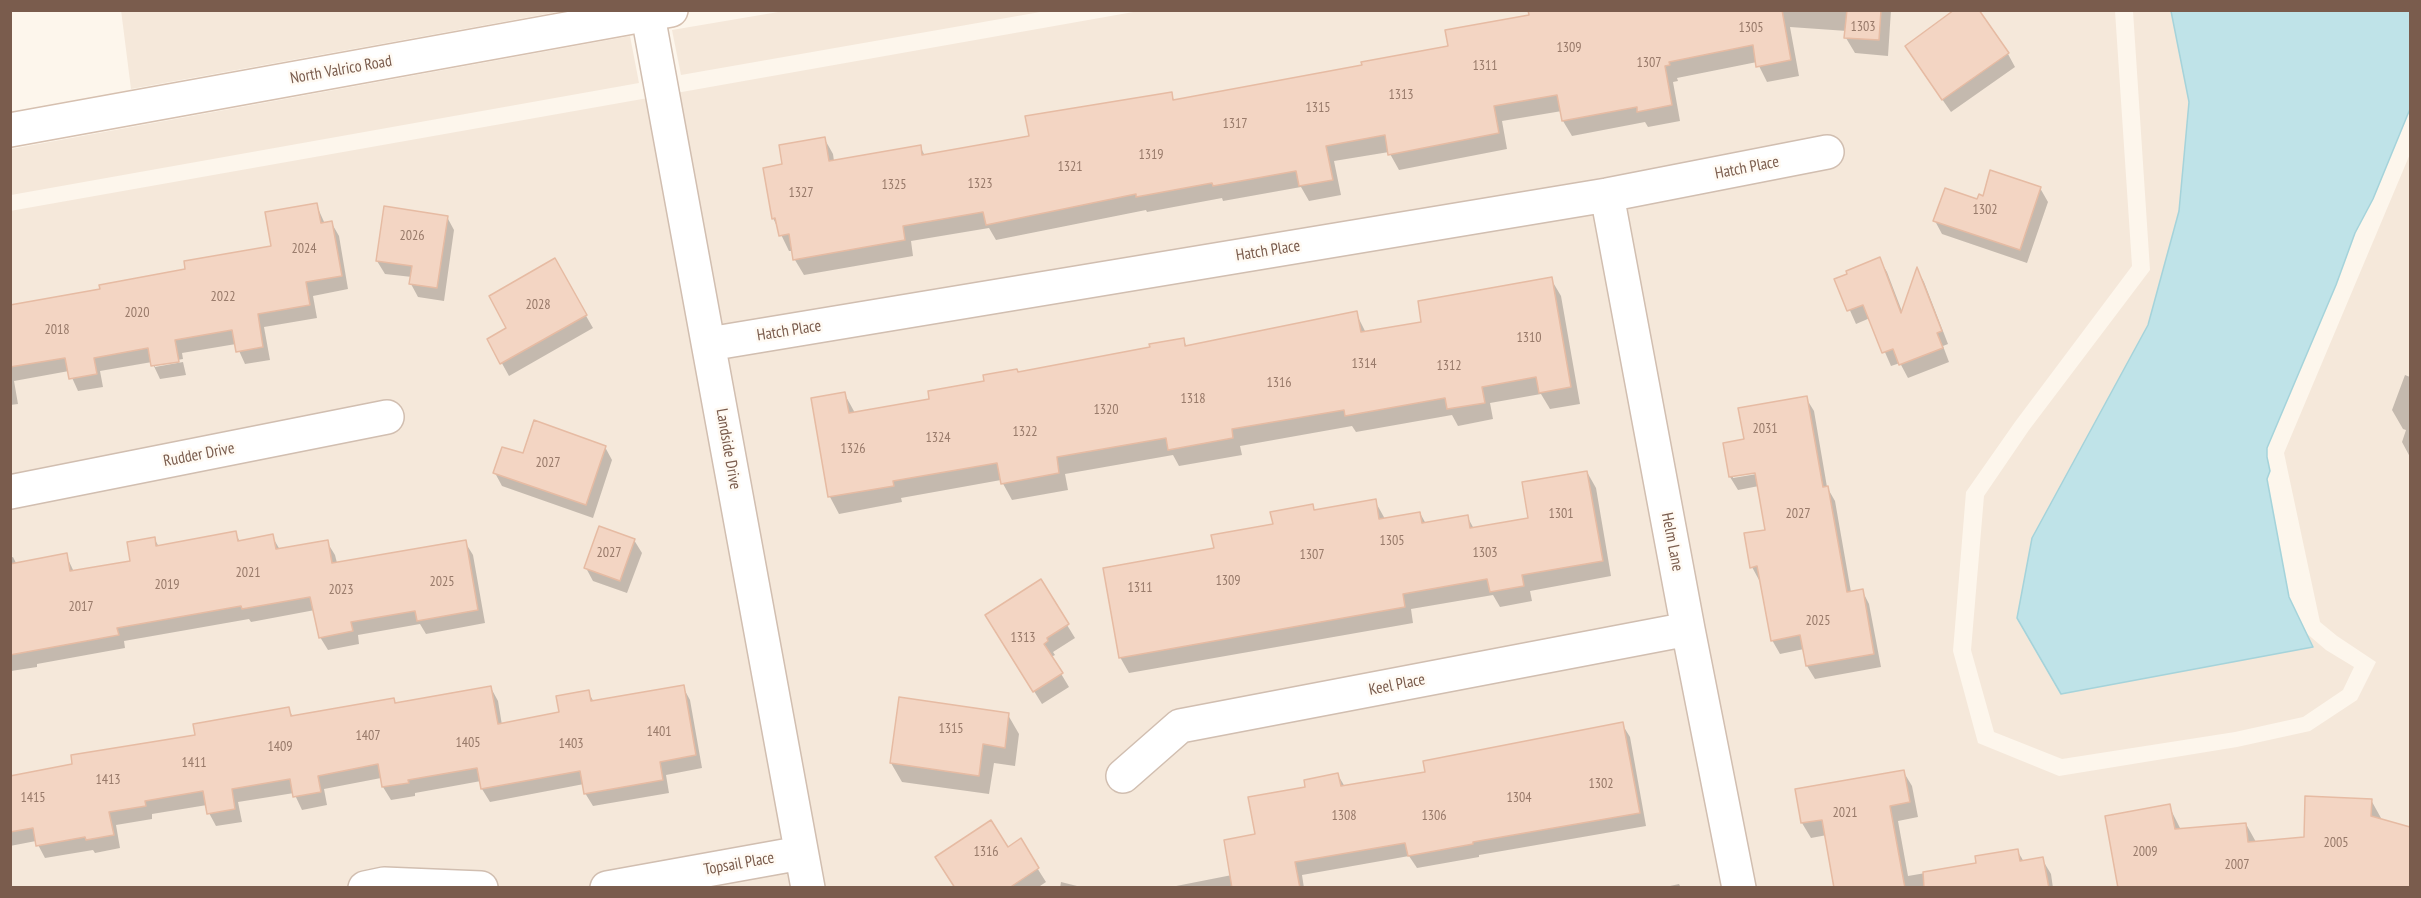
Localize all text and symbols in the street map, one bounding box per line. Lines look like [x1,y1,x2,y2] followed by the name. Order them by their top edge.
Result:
[1850,19,1876,35] house number: 1303
[1738,20,1764,36] house number: 1305
[1556,40,1582,56] house number: 1309
[289,52,393,88] street label: North Valrico Road
[1636,55,1662,71] house number: 1307
[1472,58,1498,74] house number: 1311
[1388,87,1414,103] house number: 1313
[1305,100,1331,116] house number: 1315
[1222,116,1248,132] house number: 1317
[1138,147,1164,163] house number: 1319
[1713,152,1781,184] street label: Hatch Place
[1057,159,1083,175] house number: 1321
[967,176,993,192] house number: 1323
[881,177,907,193] house number: 1325
[788,185,814,201] house number: 1327
[1972,202,1998,218] house number: 1302
[399,228,425,244] house number: 2026
[1235,236,1301,266] street label: Hatch Place
[291,241,317,257] house number: 2024
[210,289,236,305] house number: 2022
[525,297,551,313] house number: 2028
[124,305,150,321] house number: 2020
[756,316,822,346] street label: Hatch Place
[44,322,70,338] house number: 2018
[1516,330,1542,346] house number: 1310
[1351,356,1377,372] house number: 1314
[1436,358,1462,374] house number: 1312
[1266,375,1292,391] house number: 1316
[1180,391,1206,407] house number: 1318
[1093,402,1119,418] house number: 1320
[711,407,745,491] street label: Landside Drive
[1752,421,1778,437] house number: 2031
[1012,424,1038,440] house number: 1322
[925,430,951,446] house number: 1324
[162,439,236,471] street label: Rudder Drive
[840,441,866,457] house number: 1326
[535,455,561,471] house number: 2027
[1548,506,1574,522] house number: 1301
[1785,506,1811,522] house number: 2027
[1657,511,1687,573] street label: Helm Lane
[1379,533,1405,549] house number: 1305
[596,545,622,561] house number: 2027
[1472,545,1498,561] house number: 1303
[1299,547,1325,563] house number: 1307
[235,565,261,581] house number: 2021
[1215,573,1241,589] house number: 1309
[429,574,455,590] house number: 2025
[154,577,180,593] house number: 2019
[1127,580,1153,596] house number: 1311
[328,582,354,598] house number: 2023
[68,599,94,615] house number: 2017
[1805,613,1831,629] house number: 2025
[1010,630,1036,646] house number: 1313
[1367,670,1427,700] street label: Keel Place
[938,721,964,737] house number: 1315
[646,724,672,740] house number: 1401
[355,728,381,744] house number: 1407
[455,735,481,751] house number: 1405
[558,736,584,752] house number: 1403
[267,739,293,755] house number: 1409
[181,755,207,771] house number: 1411
[95,772,121,788] house number: 1413
[1588,776,1614,792] house number: 1302
[20,790,46,806] house number: 1415
[1506,790,1532,806] house number: 1304
[1832,805,1858,821] house number: 2021
[1331,808,1357,824] house number: 1308
[1421,808,1447,824] house number: 1306
[2323,835,2349,851] house number: 2005
[973,844,999,860] house number: 1316
[2132,844,2158,860] house number: 2009
[702,848,776,880] street label: Topsail Place
[2224,857,2250,873] house number: 2007

